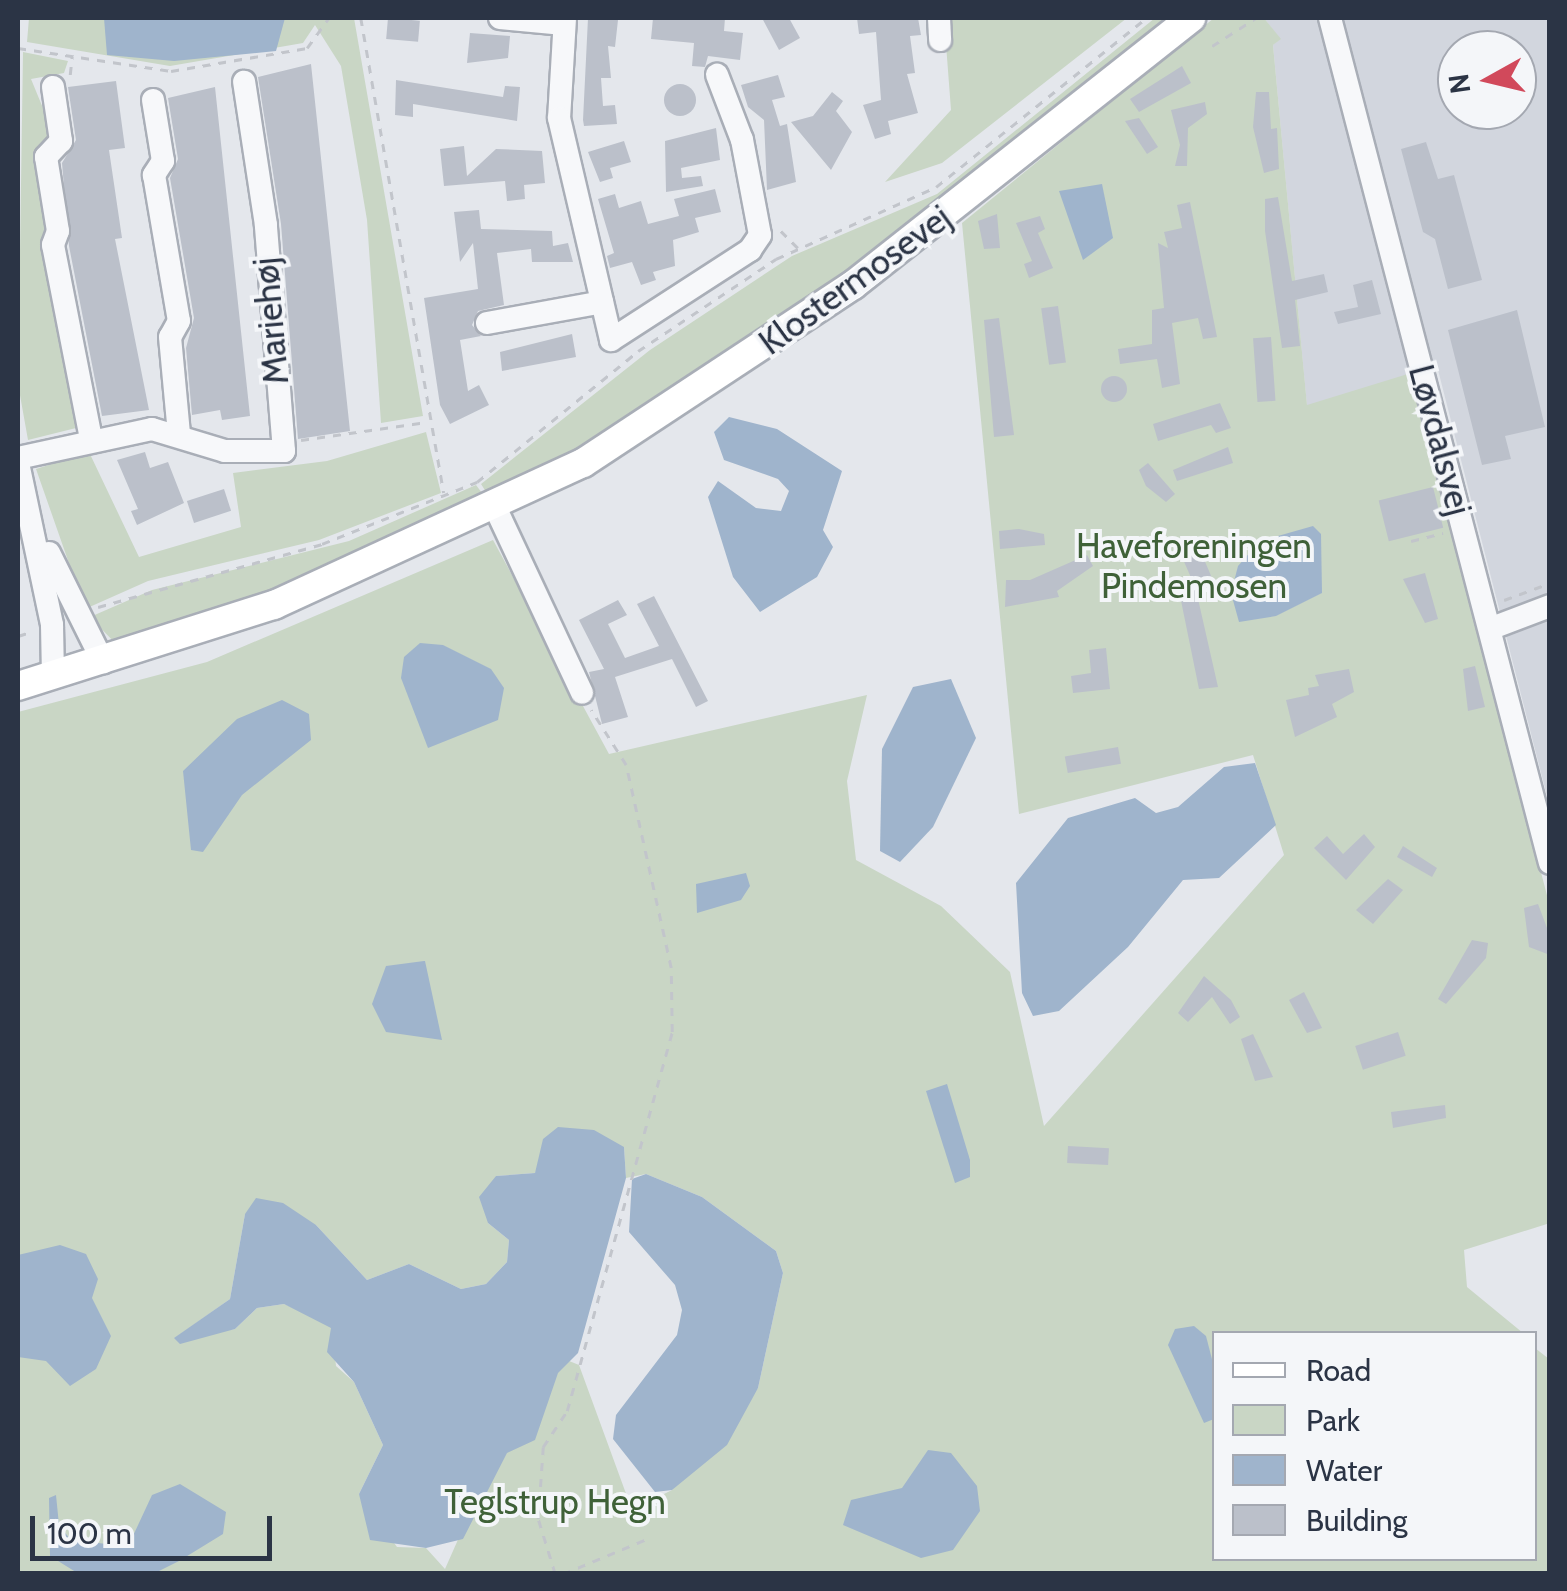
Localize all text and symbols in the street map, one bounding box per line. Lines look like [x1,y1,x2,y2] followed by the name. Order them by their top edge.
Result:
[1437,30,1537,130] north arrow
[1441,72,1477,96] text: N
[751,196,959,364] street label: Klostermosevej
[245,256,297,386] street label: Mariehøj
[1400,360,1480,520] street label: Løvdalsvej
[1076,525,1312,607] park label: Haveforeningen Pindemosen
[1212,1331,1537,1561] legend
[1306,1352,1371,1389] text: Road
[1306,1402,1360,1439] text: Park
[1306,1452,1382,1489] text: Water
[444,1481,666,1523] park label: Teglstrup Hegn
[35,1496,278,1558] scale bar
[1306,1502,1408,1539] text: Building
[47,1515,132,1552] text: 100 m

